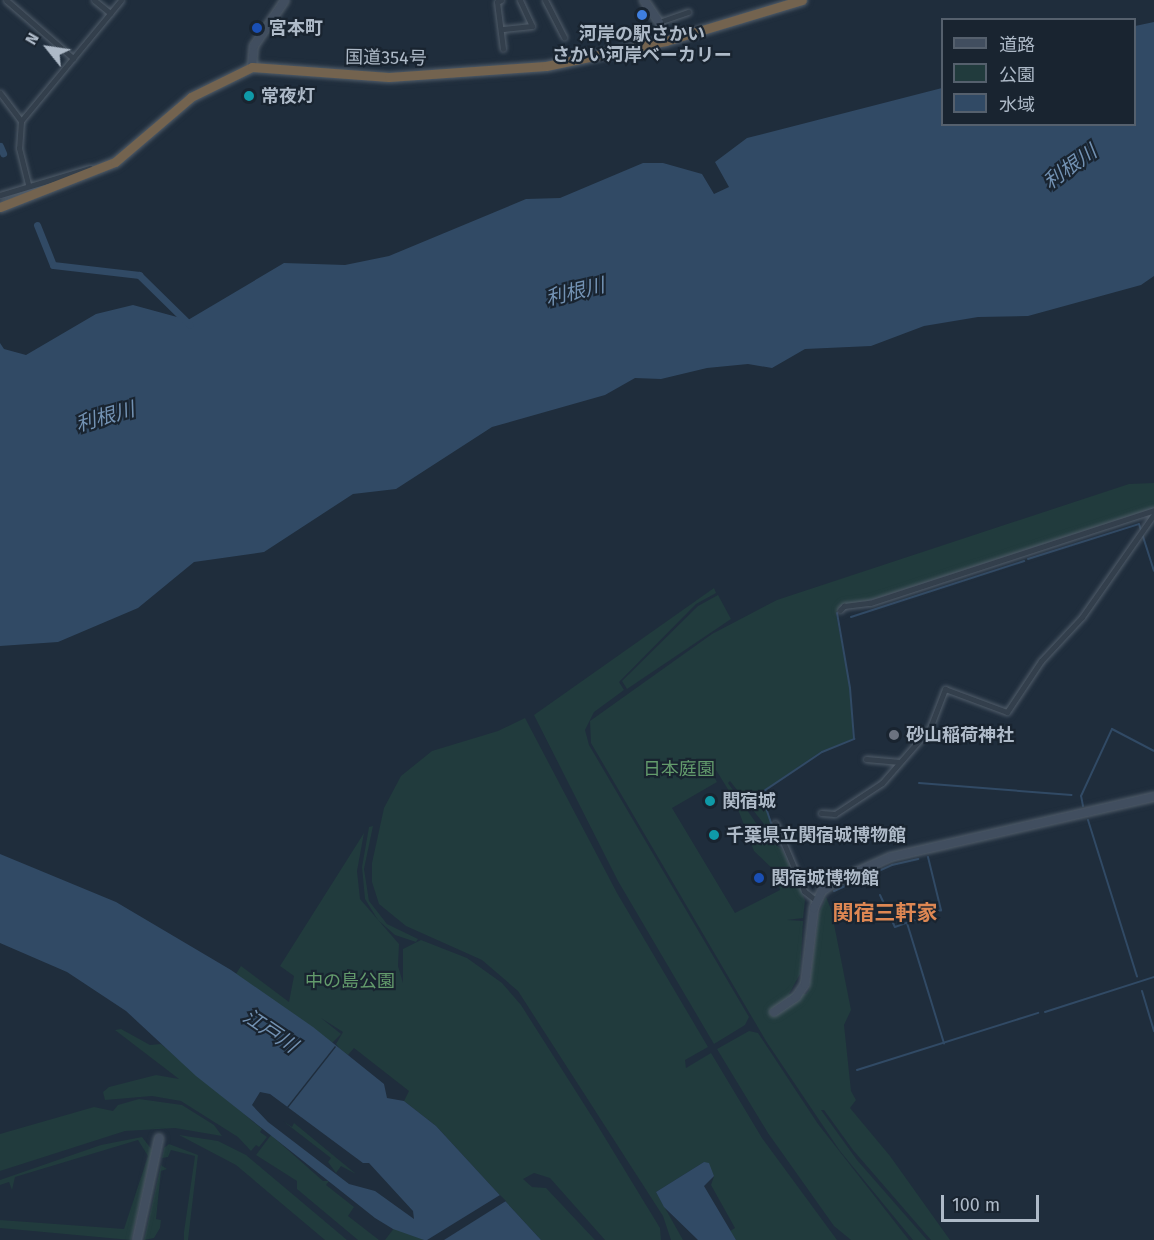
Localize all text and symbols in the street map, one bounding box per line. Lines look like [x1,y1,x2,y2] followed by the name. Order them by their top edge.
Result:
[635,8,649,22] marker: 河岸の駅さかい さかい河岸ベーカリー
[269,17,323,39] place label: 宮本町
[18,18,78,78] north arrow
[941,18,1136,126] legend
[250,21,264,35] marker: 宮本町
[552,24,732,66] place label: 河岸の駅さかい さかい河岸ベーカリー
[21,29,43,48] text: N
[999,34,1035,56] text: 道路
[345,46,427,70] street label: 国道354号
[999,64,1035,86] text: 公園
[261,85,315,107] place label: 常夜灯
[242,89,256,103] marker: 常夜灯
[999,94,1035,116] text: 水域
[1039,140,1101,194] water label: 利根川
[543,273,607,311] water label: 利根川
[73,397,137,437] water label: 利根川
[906,724,1014,746] place label: 砂山稲荷神社
[887,728,901,742] marker: 砂山稲荷神社
[643,758,715,780] park label: 日本庭園
[722,790,776,812] place label: 関宿城
[703,794,717,808] marker: 関宿城
[726,824,906,846] place label: 千葉県立関宿城博物館
[707,828,721,842] marker: 千葉県立関宿城博物館
[771,867,879,889] place label: 関宿城博物館
[752,871,766,885] marker: 関宿城博物館
[833,900,937,926] district label: 関宿三軒家
[305,970,395,992] park label: 中の島公園
[238,1004,302,1058] water label: 江戸川
[944,1183,1042,1221] scale bar
[952,1194,1000,1216] text: 100 m

